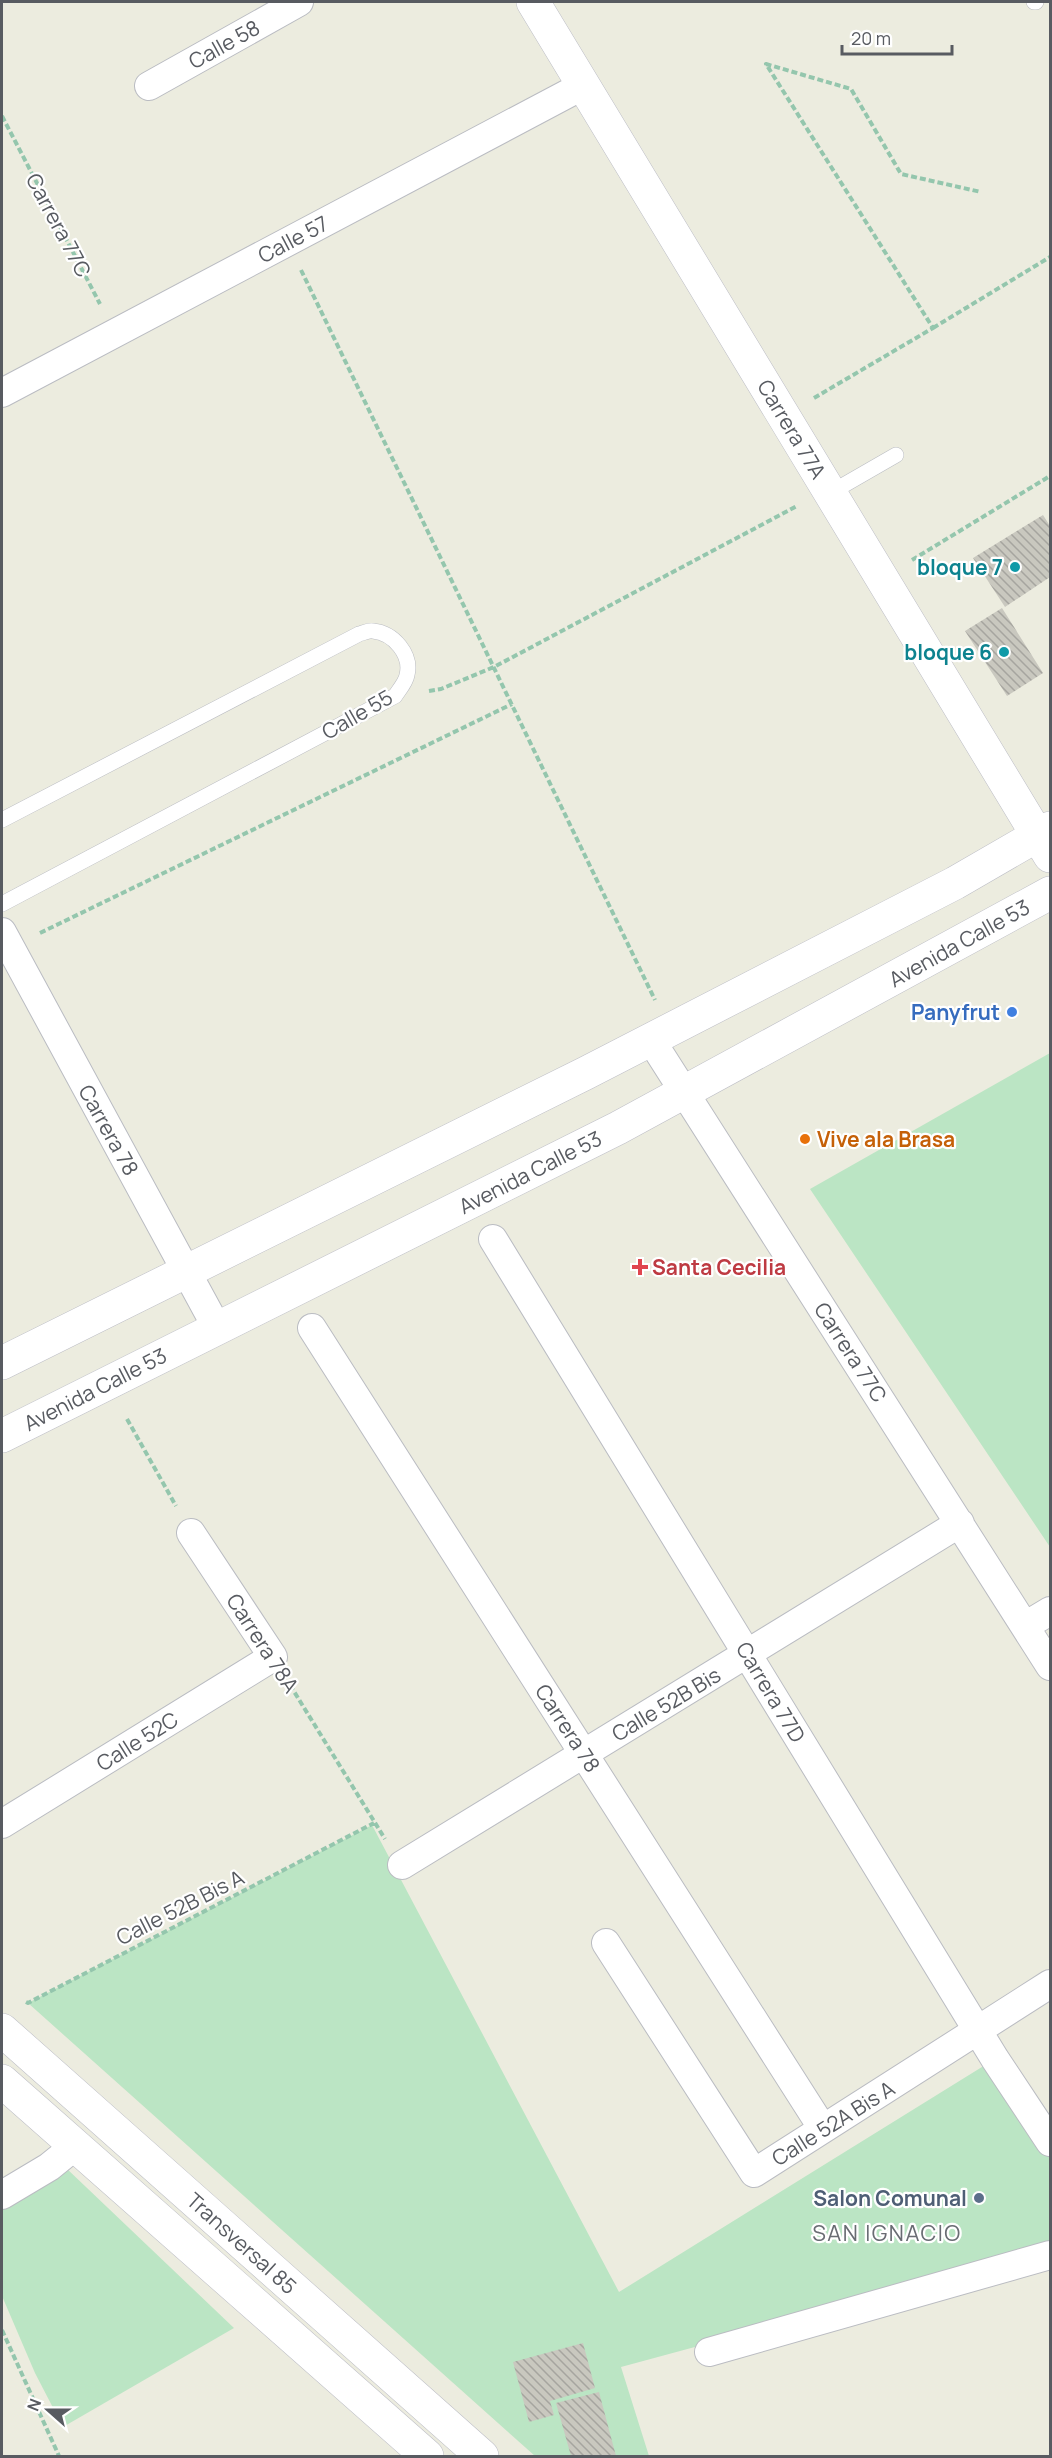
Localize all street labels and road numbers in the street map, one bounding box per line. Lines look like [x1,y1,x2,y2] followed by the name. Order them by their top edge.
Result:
[183,13,265,75] street label: Calle 58
[20,168,98,282] street label: Carrera 77C
[253,209,333,269] street label: Calle 57
[751,374,833,484] street label: Carrera 77A
[317,683,397,745] street label: Calle 55
[884,893,1034,993] street label: Avenida Calle 53
[73,1080,145,1180] street label: Carrera 78
[454,1124,606,1220] street label: Avenida Calle 53
[808,1297,894,1407] street label: Carrera 77C
[19,1341,171,1437] street label: Avenida Calle 53
[220,1588,306,1698] street label: Carrera 78A
[730,1637,812,1747] street label: Carrera 77D
[606,1660,726,1748] street label: Calle 52B Bis
[529,1679,607,1777] street label: Carrera 78
[91,1705,183,1777] street label: Calle 52C
[111,1863,249,1951] street label: Calle 52B Bis A
[766,2074,900,2172] street label: Calle 52A Bis A
[181,2186,303,2300] street label: Transversal 85

